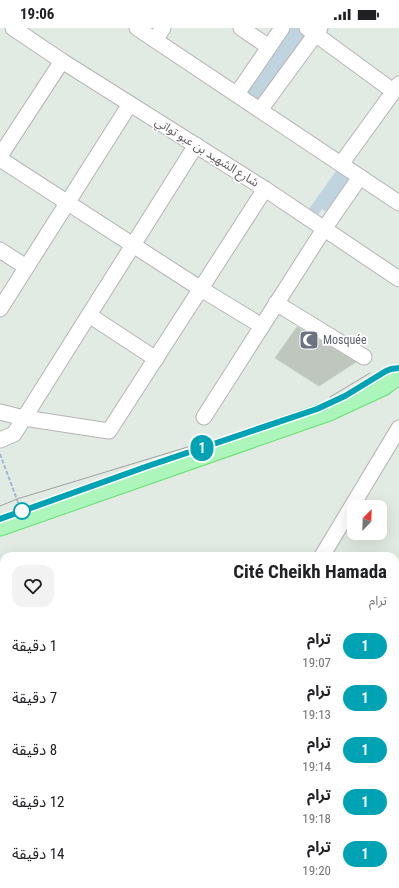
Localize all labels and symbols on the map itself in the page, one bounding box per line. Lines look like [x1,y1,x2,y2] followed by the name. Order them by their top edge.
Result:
[151,114,262,192] street label: شارع الشهيد بن عبو تواتي
[298,329,320,351] mosque icon: Mosquée
[323,333,367,347] place label: Mosquée
[189,435,215,461] line badge: 1
[347,500,387,540] north arrow
[13,502,31,520] unlabelled marker

